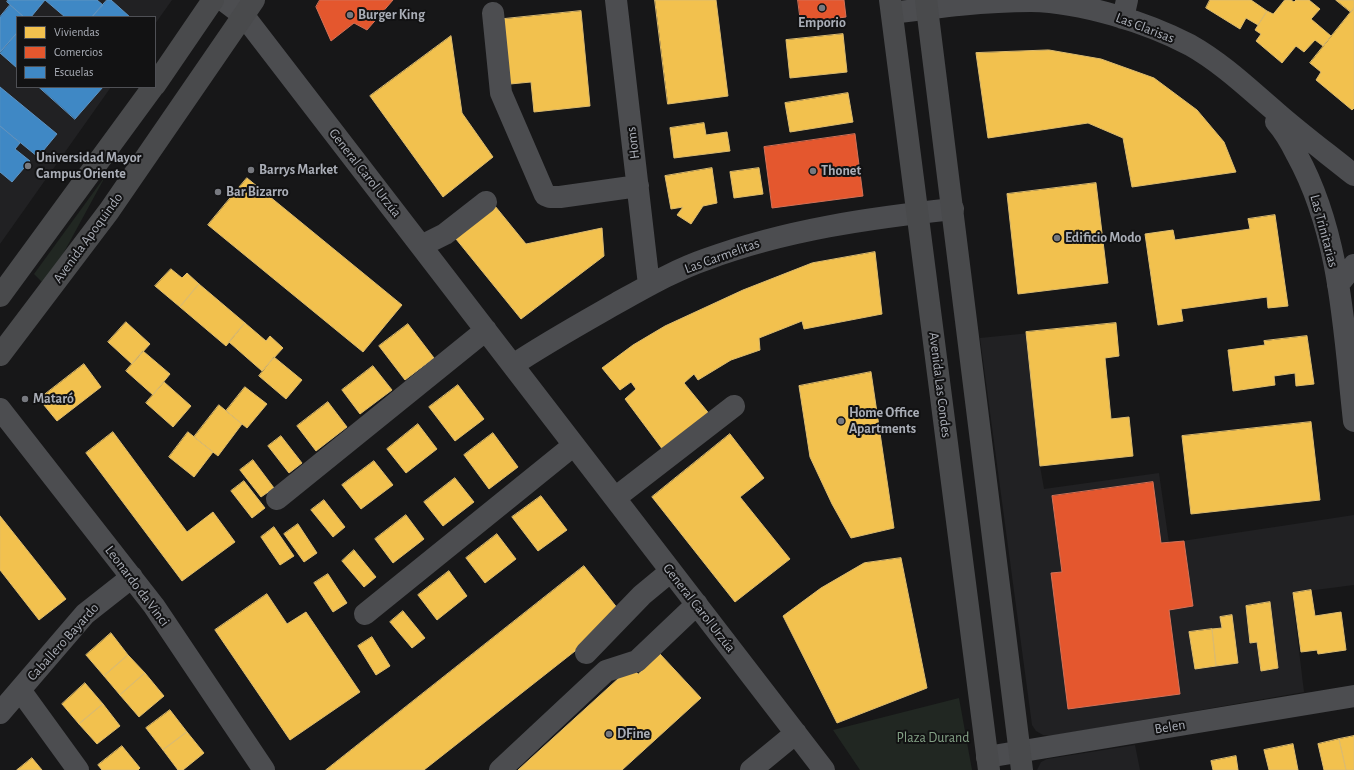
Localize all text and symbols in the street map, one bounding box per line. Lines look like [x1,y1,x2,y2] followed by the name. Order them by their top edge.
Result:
[817,3,827,13] marker: Emporio
[358,7,425,23] place label: Burger King
[1113,9,1177,47] street label: Las Clarisas
[345,10,355,20] marker: Burger King
[798,15,846,31] place label: Emporio
[16,16,156,88] legend
[54,26,100,38] text: Viviendas
[54,46,103,58] text: Comercios
[54,66,93,78] text: Escuelas
[325,125,405,221] street label: General Carol Urzúa
[623,126,643,160] street label: Homs
[36,150,141,182] place label: Universidad Mayor Campus Oriente
[23,161,33,171] marker: Universidad Mayor Campus Oriente
[259,162,338,178] place label: Barrys Market
[821,163,861,179] place label: Thonet
[246,165,256,175] marker: Barrys Market
[808,166,818,176] marker: Thonet
[226,184,289,200] place label: Bar Bizarro
[213,187,223,197] marker: Bar Bizarro
[50,190,126,286] street label: Avenida Apoquindo
[1306,193,1342,269] street label: Las Trinitarias
[1065,230,1141,246] place label: Edificio Modo
[1052,233,1062,243] marker: Edificio Modo
[682,235,762,277] street label: Las Carmelitas
[925,331,955,439] street label: Avenida Las Condes
[33,391,74,407] place label: Mataró
[20,394,30,404] marker: Mataró
[849,405,919,438] place label: Home Office Apartments
[836,416,846,426] marker: Home Office Apartments
[101,542,173,630] street label: Leonardo da Vinci
[659,560,739,656] street label: General Carol Urzúa
[24,600,102,684] street label: Caballero Bayardo
[1153,716,1187,738] street label: Belen
[617,726,650,742] place label: DFine
[604,729,614,739] marker: DFine
[897,730,969,746] park label: Plaza Durand

